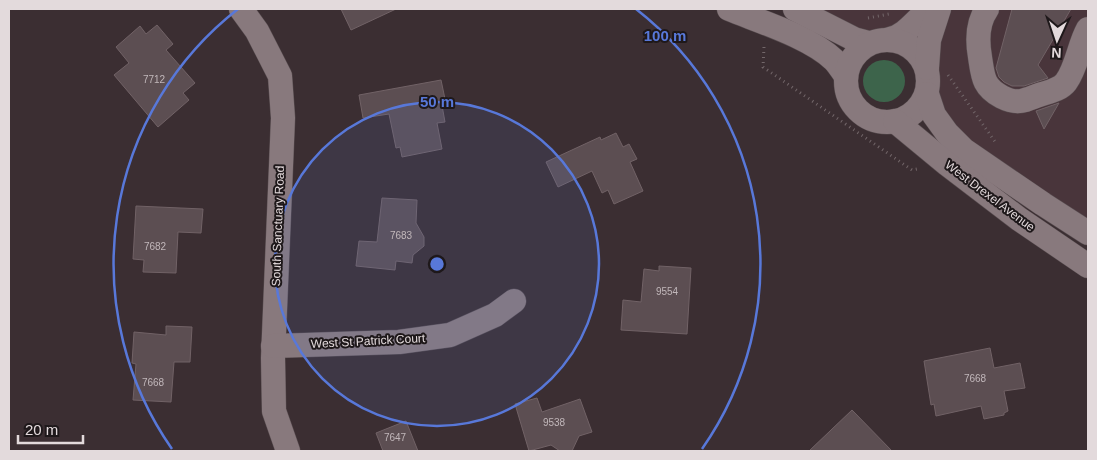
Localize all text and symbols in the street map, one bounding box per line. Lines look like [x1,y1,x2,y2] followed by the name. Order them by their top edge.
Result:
[1032,15,1082,65] north arrow
[644,27,686,44] text: 100 m
[1051,45,1062,61] text: N
[143,74,166,85] house number: 7712
[420,93,454,110] text: 50 m
[943,158,1038,234] street label: West Drexel Avenue
[269,165,287,287] street label: South Sanctuary Road
[390,230,413,241] house number: 7683
[144,241,167,252] house number: 7682
[428,255,446,273] centre of rings
[656,286,679,297] house number: 9554
[310,331,426,351] street label: West St Patrick Court
[964,373,987,384] house number: 7668
[142,377,165,388] house number: 7668
[18,412,82,444] scale bar
[543,417,566,428] house number: 9538
[25,421,58,438] text: 20 m
[384,432,407,443] house number: 7647

